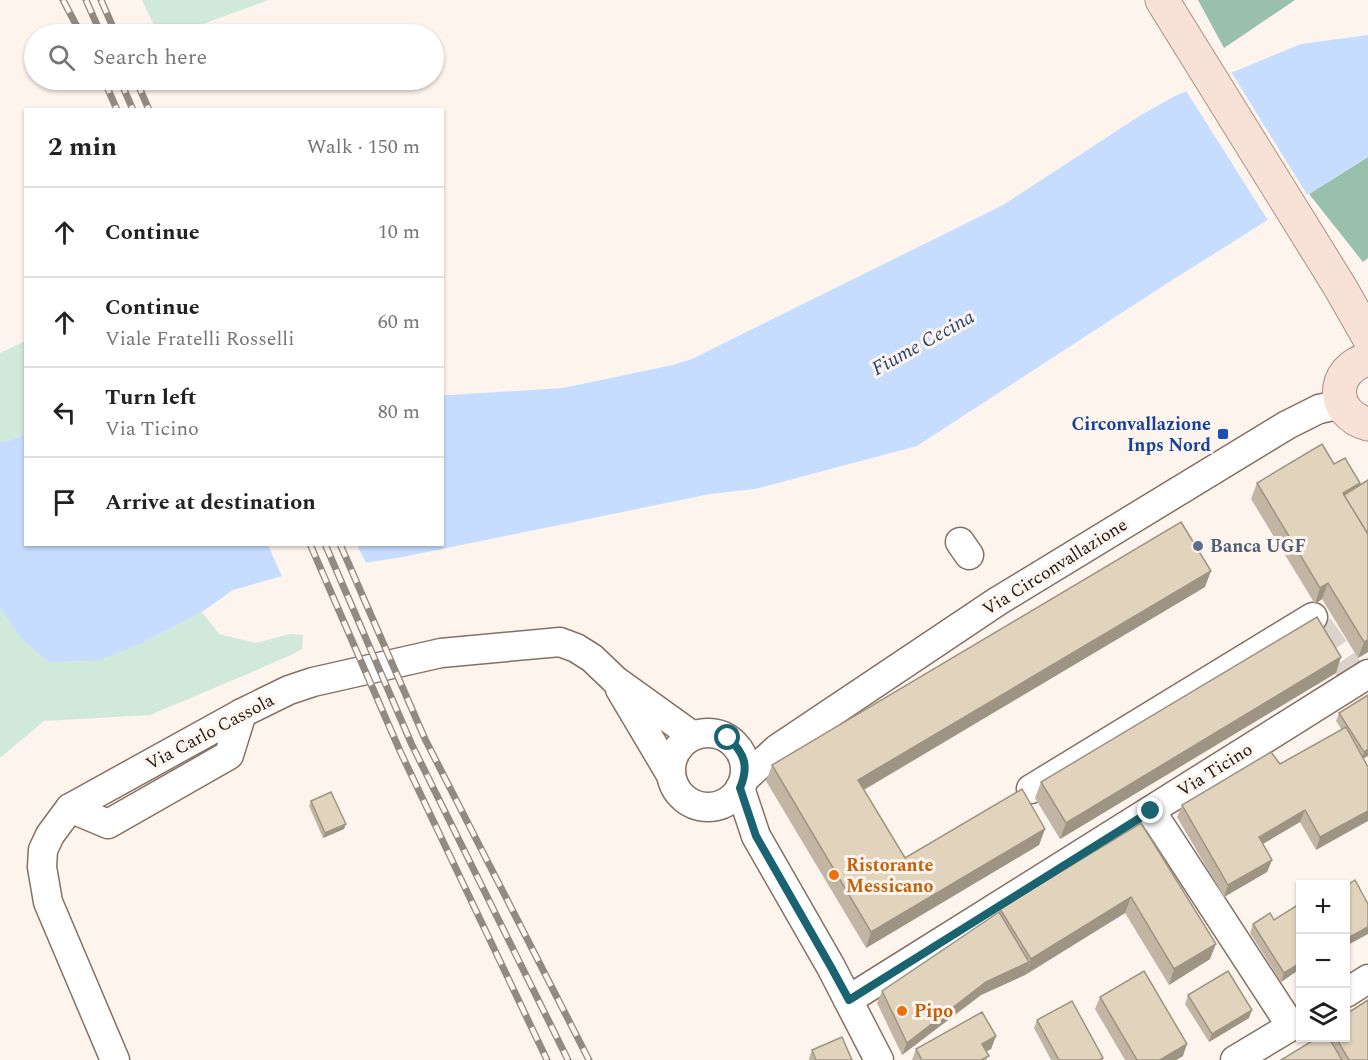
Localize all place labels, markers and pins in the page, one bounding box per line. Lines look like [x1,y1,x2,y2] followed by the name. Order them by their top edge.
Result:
[1071,411,1211,459] place label: Circonvallazione Inps Nord
[1216,427,1230,441] marker: Circonvallazione Inps Nord
[1210,533,1306,560] place label: Banca UGF
[1191,539,1205,553] marker: Banca UGF
[846,852,934,900] place label: Ristorante Messicano
[827,868,841,882] marker: Ristorante Messicano
[914,998,953,1025] place label: Pipo
[895,1004,909,1018] marker: Pipo

